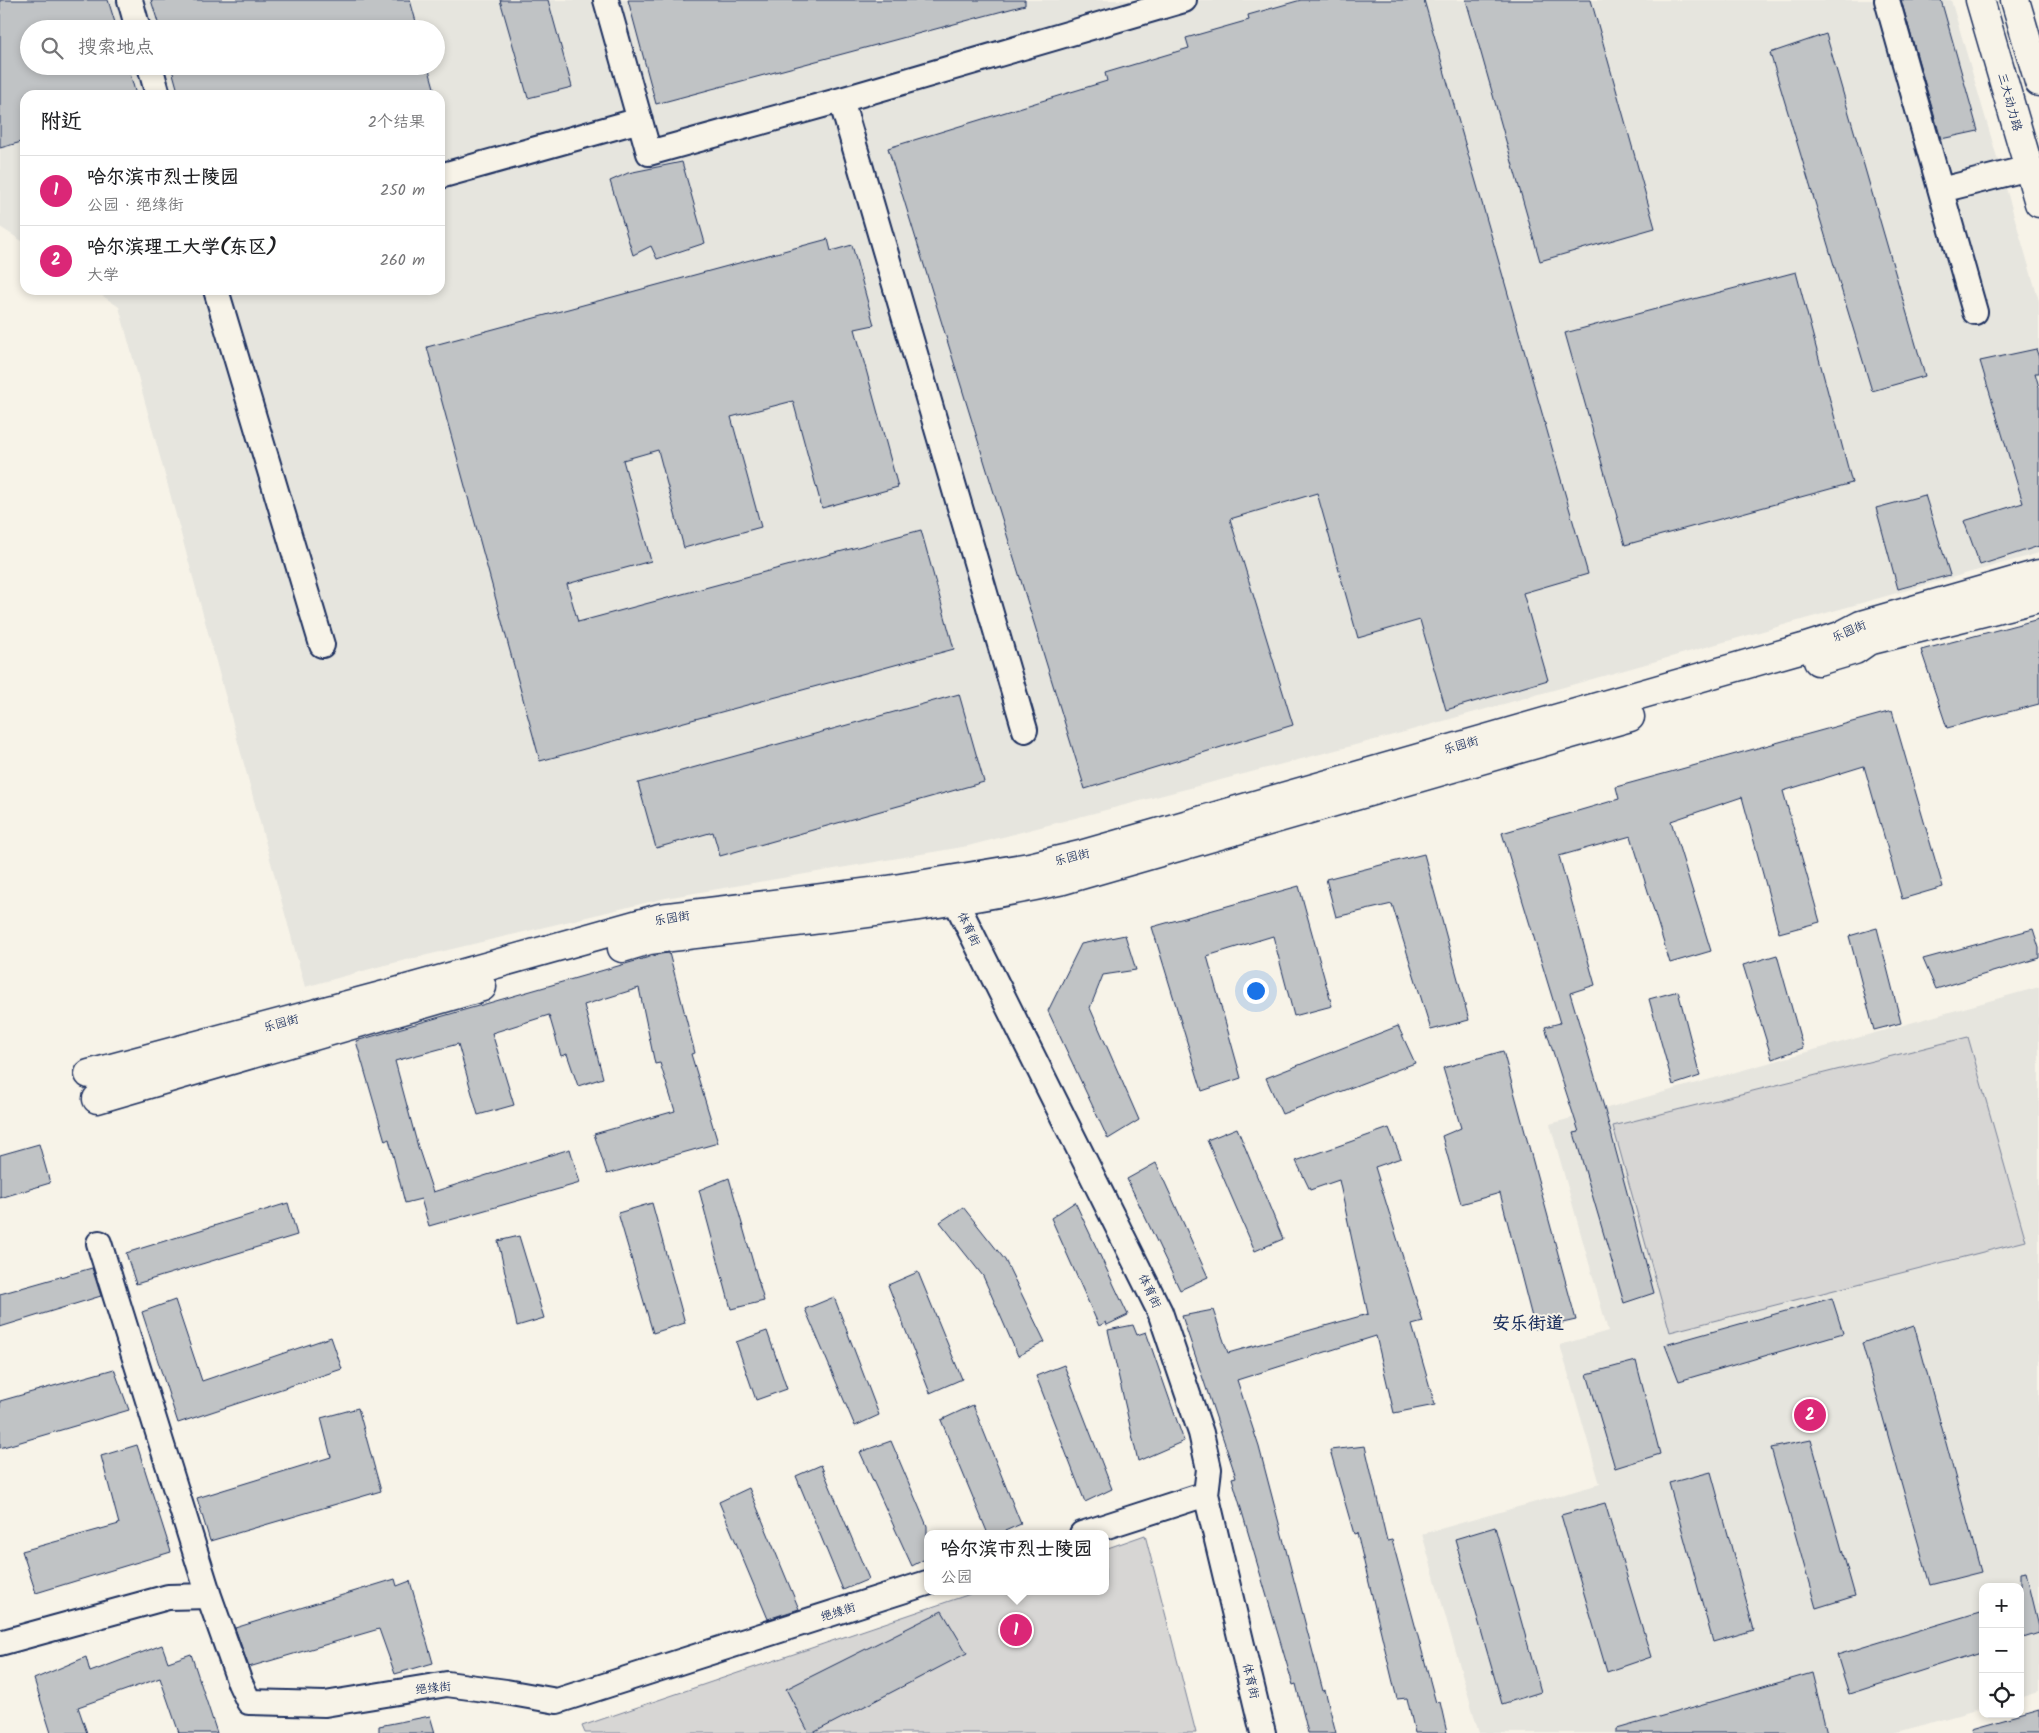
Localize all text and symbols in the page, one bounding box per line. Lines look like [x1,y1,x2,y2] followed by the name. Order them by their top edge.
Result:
[20,20,445,75] search box
[78,33,154,63] text: 搜索地点
[38,34,66,62] icon: search
[1992,71,2027,134] street label: 三大动力路
[40,106,82,139] text: 附近
[368,110,425,135] text: 2个结果
[87,163,239,193] text: 哈尔滨市烈士陵园
[54,178,58,203] text: 1
[380,178,425,203] text: 250 m
[87,193,184,218] text: 公园 · 绝缘街
[87,233,277,263] text: 哈尔滨理工大学(东区)
[51,248,61,273] text: 2
[380,248,425,273] text: 260 m
[87,263,119,288] text: 大学
[1829,616,1869,647] street label: 乐园街
[1441,731,1481,760] street label: 乐园街
[1052,844,1092,871] street label: 乐园街
[653,906,691,931] street label: 乐园街
[952,909,985,950] street label: 体育街
[1243,978,1269,1004] your location
[261,1010,301,1037] street label: 乐园街
[1133,1271,1166,1312] street label: 体育街
[1492,1310,1564,1339] district label: 安乐街道
[1794,1396,1826,1434] pin: 2
[924,1530,1109,1595] popup
[940,1535,1093,1565] text: 哈尔滨市烈士陵园
[940,1565,973,1590] text: 公园
[1979,1583,2024,1718] map controls
[1979,1583,2024,1628] button: +
[818,1598,858,1627] street label: 绝缘街
[1000,1611,1032,1649] pin: 1
[1979,1628,2024,1673] button: −
[1237,1661,1264,1701] street label: 体育街
[1979,1673,2024,1718] button: locate
[414,1677,452,1700] street label: 绝缘街

